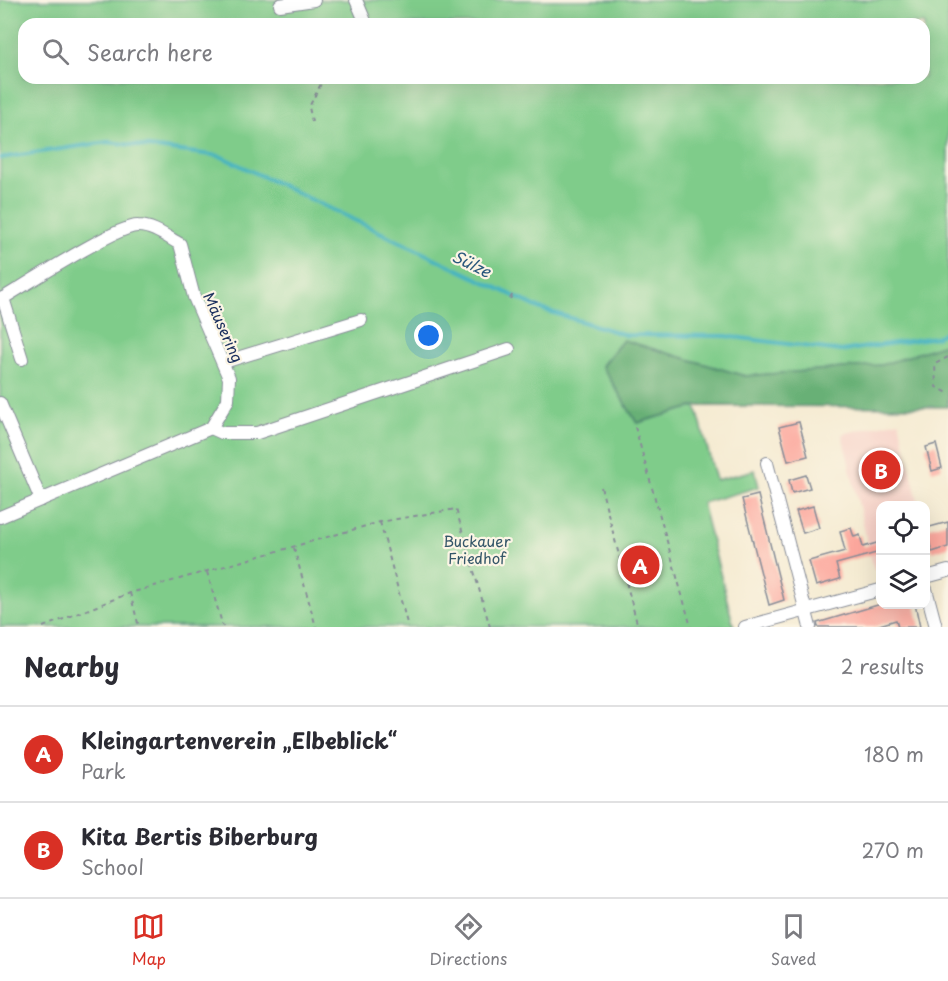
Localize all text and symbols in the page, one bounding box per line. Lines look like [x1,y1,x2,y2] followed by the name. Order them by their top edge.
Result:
[18,18,930,84] search box
[39,35,72,68] icon: search
[87,35,213,68] text: Search here
[449,243,497,283] water label: Sülze
[198,288,250,366] street label: Mäusering
[414,321,443,350] your location
[862,448,900,492] pin: B
[876,501,930,609] map controls
[876,501,930,555] button: locate
[443,529,511,569] park label: Buckauer Friedhof
[620,542,660,588] pin: A
[876,555,930,609] button: layers
[24,647,119,686] text: Nearby
[841,651,924,681] text: 2 results
[81,723,397,756] text: Kleingartenverein „Elbeblick“
[36,739,51,769] text: A
[864,739,924,769] text: 180 m
[81,756,126,786] text: Park
[81,819,318,852] text: Kita Bertis Biberburg
[37,835,50,865] text: B
[861,835,924,865] text: 270 m
[81,852,144,882] text: School
[132,910,166,970] tab: Map
[429,910,507,970] tab: Directions
[771,910,816,970] tab: Saved

